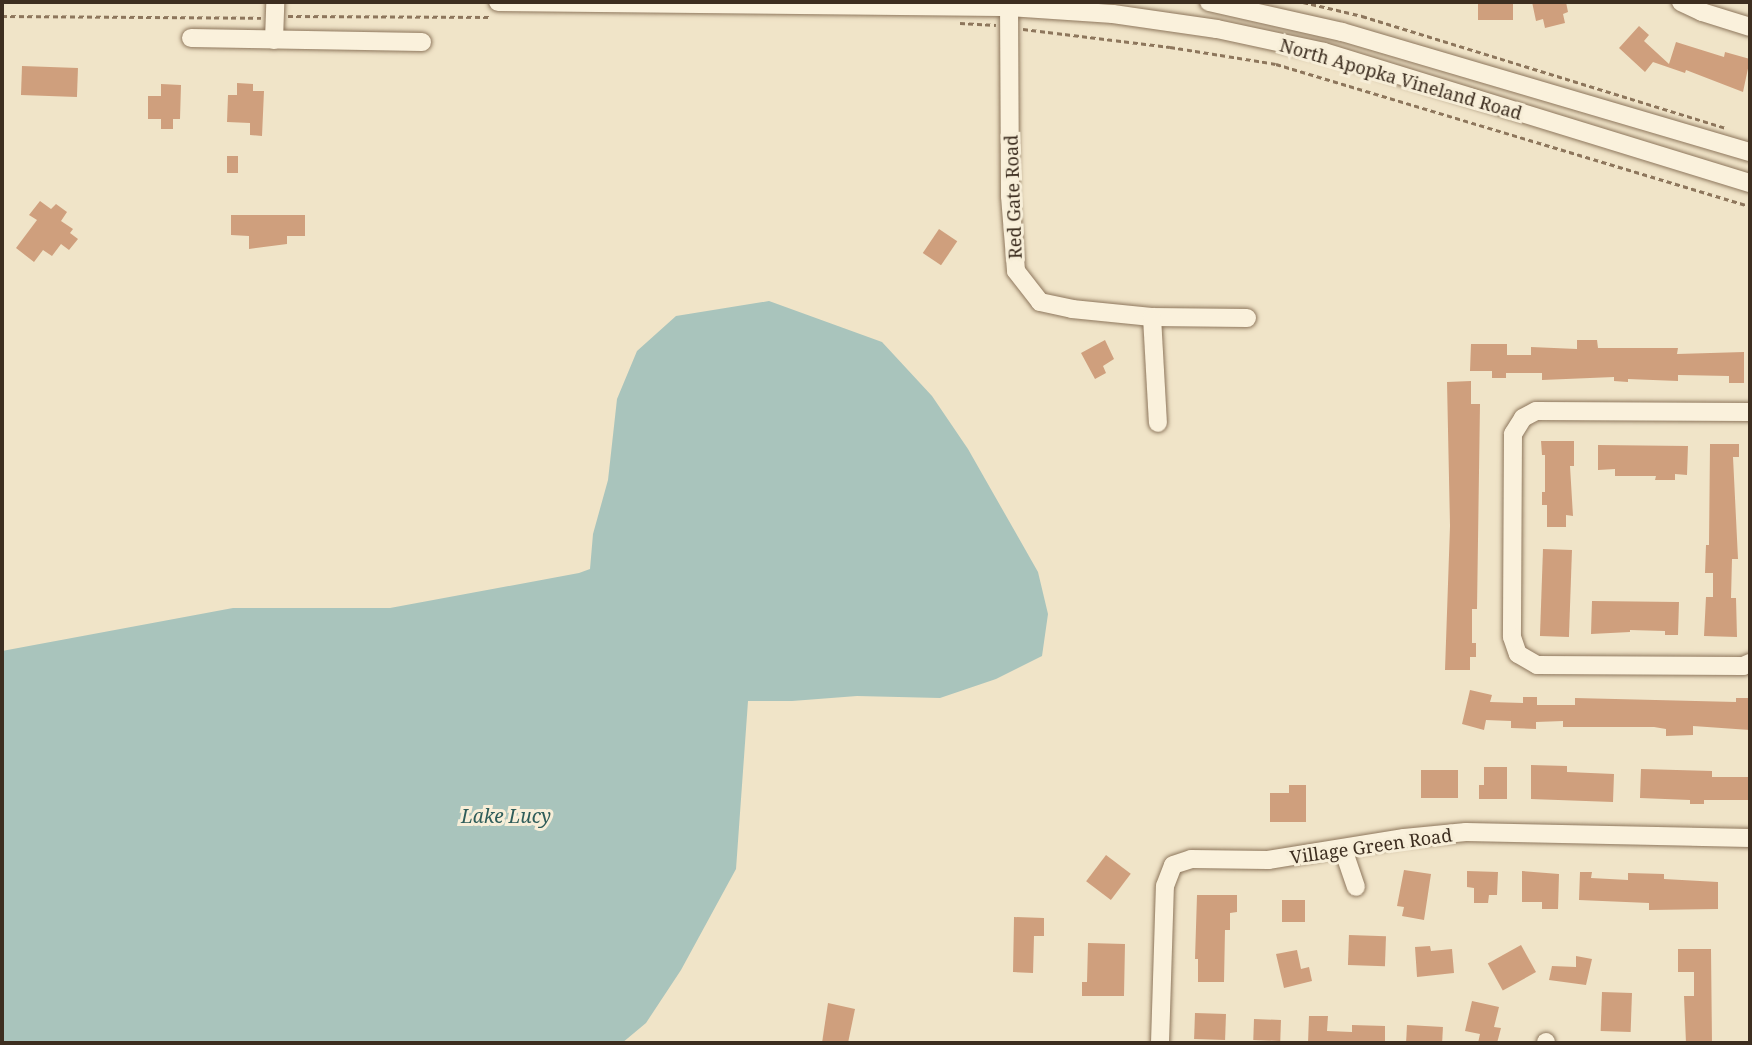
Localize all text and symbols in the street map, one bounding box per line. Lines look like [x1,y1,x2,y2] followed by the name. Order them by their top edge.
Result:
[1277,34,1525,124] street label: North Apopka Vineland Road
[1000,135,1026,259] street label: Red Gate Road
[461,806,551,828] water label: Lake Lucy
[1289,824,1453,868] street label: Village Green Road

